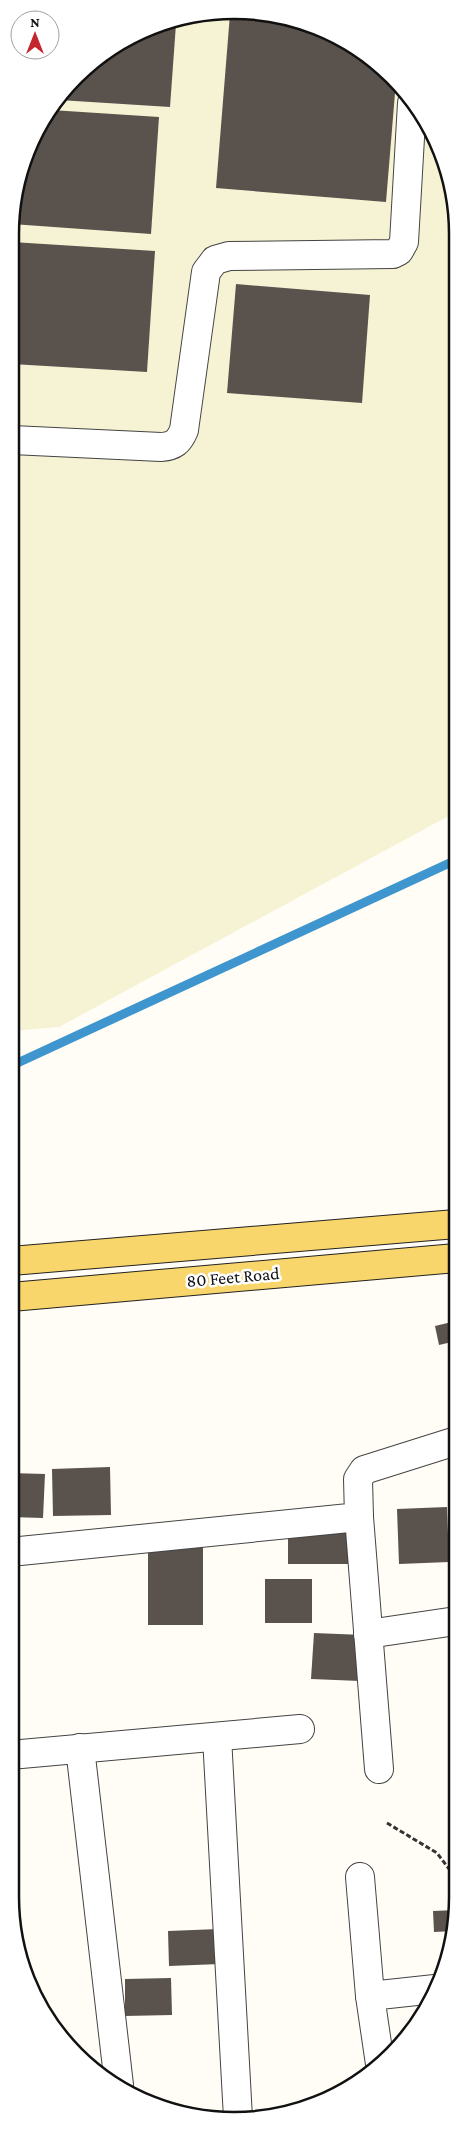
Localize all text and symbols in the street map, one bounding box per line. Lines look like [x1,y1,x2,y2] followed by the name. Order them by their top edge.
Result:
[10,10,60,60] north arrow
[30,14,40,30] text: N
[186,1263,281,1291] street label: 80 Feet Road

